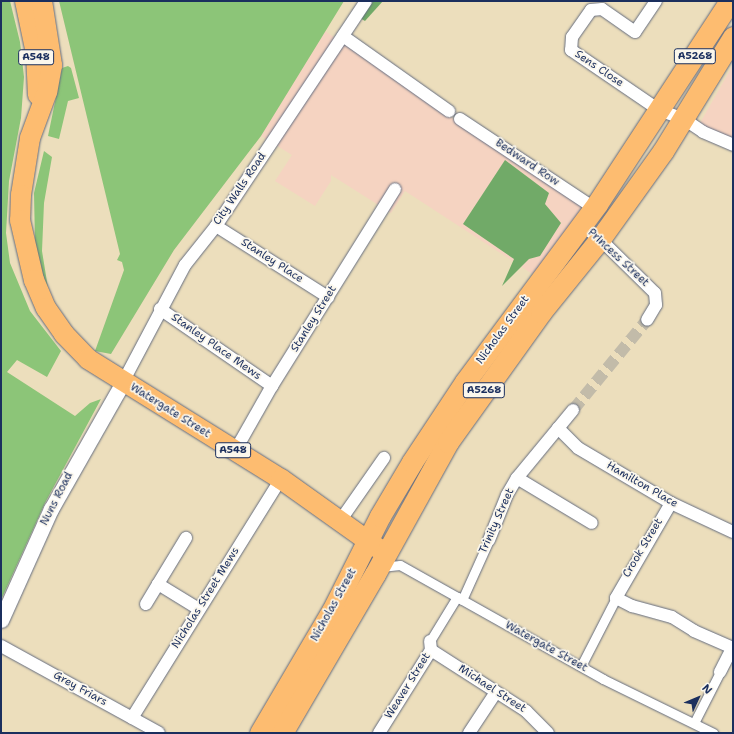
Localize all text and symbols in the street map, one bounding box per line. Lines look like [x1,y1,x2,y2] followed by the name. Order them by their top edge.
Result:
[572,48,626,90] street label: Sens Close
[673,48,717,64] road number: A5268
[18,49,54,65] road number: A548
[493,137,561,189] street label: Bedward Row
[211,150,269,228] street label: City Walls Road
[585,226,651,290] street label: Princess Street
[238,236,306,286] street label: Stanley Place
[288,283,340,355] street label: Stanley Street
[474,293,532,367] street label: Nicholas Street
[168,311,264,383] street label: Stanley Place Mews
[127,381,213,441] street label: Watergate Street
[462,382,506,398] road number: A5268
[215,442,251,458] road number: A548
[604,459,680,511] street label: Hamilton Place
[38,470,76,528] street label: Nuns Road
[477,486,517,556] street label: Trinity Street
[620,516,666,580] street label: Crook Street
[169,545,243,651] street label: Nicholas Street Mews
[308,566,360,644] street label: Nicholas Street
[502,619,590,675] street label: Watergate Street
[382,650,434,722] street label: Weaver Street
[456,662,528,716] street label: Michael Street
[51,669,109,709] street label: Grey Friars
[678,678,718,718] north arrow
[699,681,715,698] text: N

